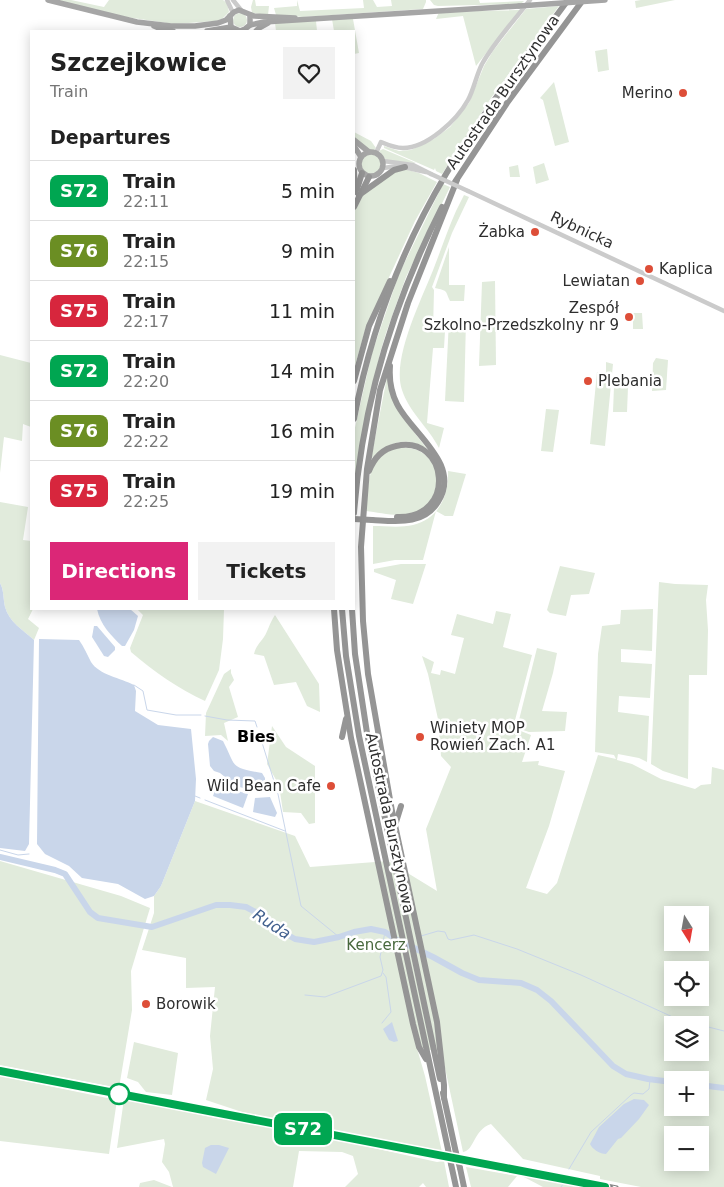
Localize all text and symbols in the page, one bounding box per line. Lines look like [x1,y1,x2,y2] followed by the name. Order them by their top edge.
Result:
[443,12,563,172] street label: Autostrada Bursztynowa
[283,47,335,99] button: heart
[50,49,227,77] text: Szczejkowice
[50,82,88,101] text: Train
[622,84,673,102] place label: Merino
[677,87,689,99] marker: Merino
[50,126,171,148] text: Departures
[123,170,176,192] text: Train
[60,180,98,201] text: S72
[281,180,335,202] text: 5 min
[123,192,169,211] text: 22:11
[548,208,616,252] street label: Rybnicka
[478,222,525,241] place label: Żabka
[529,226,541,238] marker: Żabka
[123,230,176,252] text: Train
[60,240,98,261] text: S76
[281,240,335,262] text: 9 min
[123,252,169,271] text: 22:15
[659,260,713,278] place label: Kaplica
[643,263,655,275] marker: Kaplica
[562,272,630,290] place label: Lewiatan
[634,275,646,287] marker: Lewiatan
[123,290,176,312] text: Train
[424,299,620,334] place label: Zespół Szkolno-Przedszkolny nr 9
[60,300,98,321] text: S75
[269,300,335,322] text: 11 min
[623,311,635,323] marker: Zespół Szkolno-Przedszkolny nr 9
[123,312,169,331] text: 22:17
[123,350,176,372] text: Train
[60,360,98,381] text: S72
[269,360,335,382] text: 14 min
[123,372,169,391] text: 22:20
[598,372,662,390] place label: Plebania
[582,375,594,387] marker: Plebania
[123,410,176,432] text: Train
[60,420,98,441] text: S76
[269,420,335,442] text: 16 min
[123,432,169,451] text: 22:22
[123,470,176,492] text: Train
[60,480,98,501] text: S75
[269,480,335,502] text: 19 min
[123,492,169,511] text: 22:25
[50,542,188,600] button: Directions
[198,542,335,600] button: Tickets
[430,719,555,754] place label: Winiety MOP Rowień Zach. A1
[237,727,275,746] district label: Bies
[362,731,418,915] street label: Autostrada Bursztynowa
[414,731,426,743] marker: Winiety MOP Rowień Zach. A1
[207,777,321,795] place label: Wild Bean Cafe
[325,780,337,792] marker: Wild Bean Cafe
[250,905,294,943] water label: Ruda
[664,906,709,951] north arrow
[664,906,709,1171] map controls
[346,936,406,954] park label: Kencerz
[664,961,709,1006] button: locate
[156,995,216,1013] place label: Borowik
[140,998,152,1010] marker: Borowik
[664,1016,709,1061] button: layers
[664,1071,709,1116] button: +
[108,1083,130,1105] unlabelled marker
[274,1113,332,1145] line badge: S72
[284,1118,322,1139] text: S72
[664,1126,709,1171] button: −

